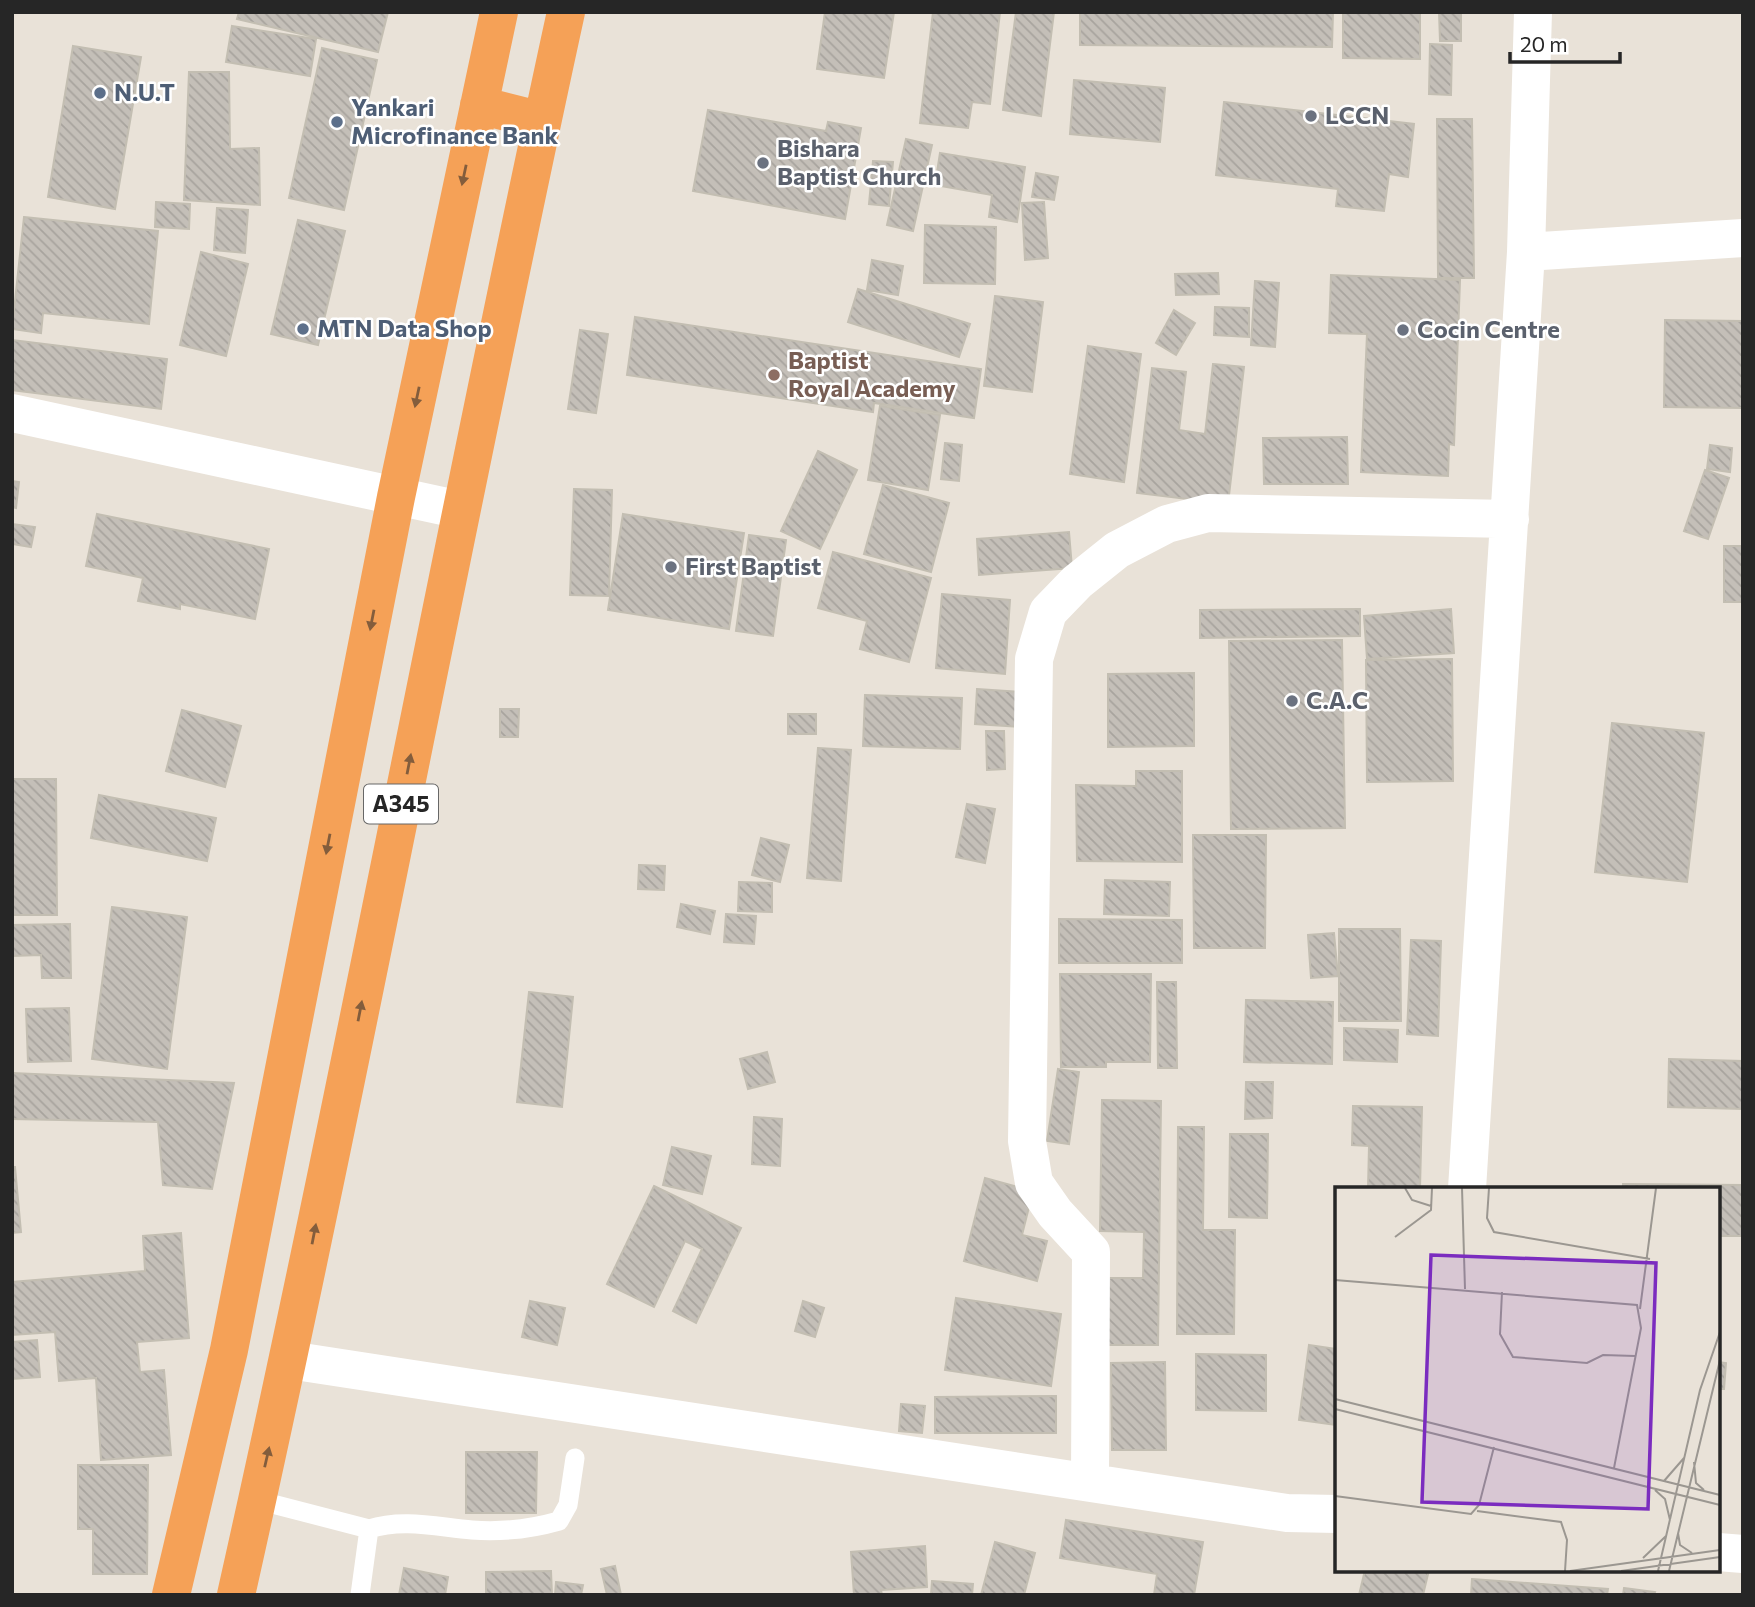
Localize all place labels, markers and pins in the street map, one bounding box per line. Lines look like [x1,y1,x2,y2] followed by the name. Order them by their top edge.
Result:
[114,77,175,106] place label: N.U.T
[92,85,108,101] marker: N.U.T
[351,92,558,149] place label: Yankari Microfinance Bank
[1325,100,1389,129] place label: LCCN
[1303,108,1319,124] marker: LCCN
[329,114,345,130] marker: Yankari Microfinance Bank
[777,133,941,190] place label: Bishara Baptist Church
[755,155,771,171] marker: Bishara Baptist Church
[317,313,492,342] place label: MTN Data Shop
[1417,314,1560,343] place label: Cocin Centre
[295,321,311,337] marker: MTN Data Shop
[1395,322,1411,338] marker: Cocin Centre
[788,345,956,402] place label: Baptist Royal Academy
[766,367,782,383] marker: Baptist Royal Academy
[685,551,822,580] place label: First Baptist
[663,559,679,575] marker: First Baptist
[1306,685,1368,714] place label: C.A.C
[1284,693,1300,709] marker: C.A.C

